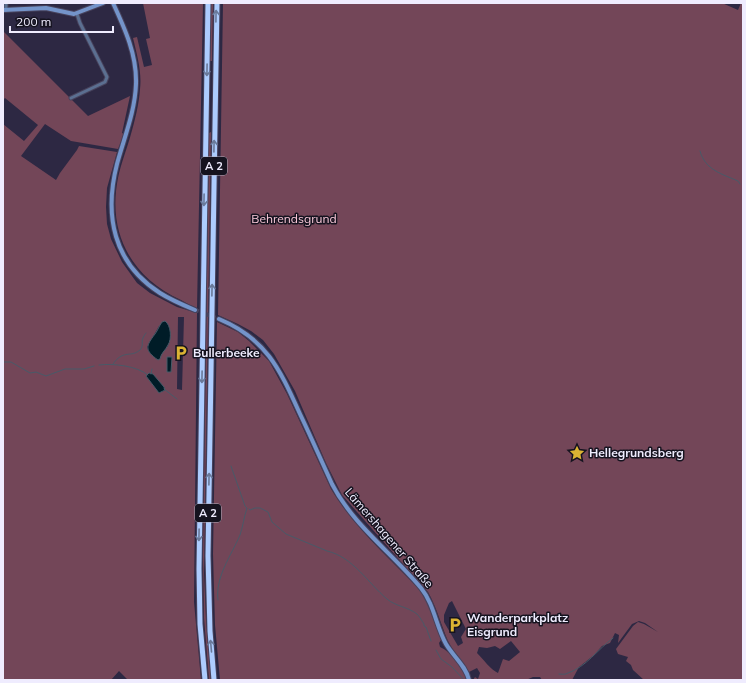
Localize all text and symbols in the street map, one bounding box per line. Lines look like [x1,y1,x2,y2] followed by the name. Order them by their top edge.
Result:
[10,8,113,34] scale bar
[213,10,220,23] one-way arrow
[16,14,51,29] text: 200 m
[203,63,211,76] one-way arrow
[210,140,218,153] one-way arrow
[201,157,227,175] road number: A 2
[201,193,208,206] one-way arrow
[251,211,337,226] park label: Behrendsgrund
[208,284,216,297] one-way arrow
[172,344,190,362] parking icon: Bullerbeeke
[193,345,260,360] place label: Bullerbeeke
[198,370,206,383] one-way arrow
[568,444,586,462] place icon: Hellegrundsberg
[589,445,684,460] place label: Hellegrundsberg
[205,473,213,486] one-way arrow
[342,485,437,591] street label: Lämershagener Straße
[195,504,221,522] road number: A 2
[195,528,203,541] one-way arrow
[467,610,568,639] place label: Wanderparkplatz Eisgrund
[446,616,464,634] parking icon: Wanderparkplatz Eisgrund
[207,640,215,653] one-way arrow

